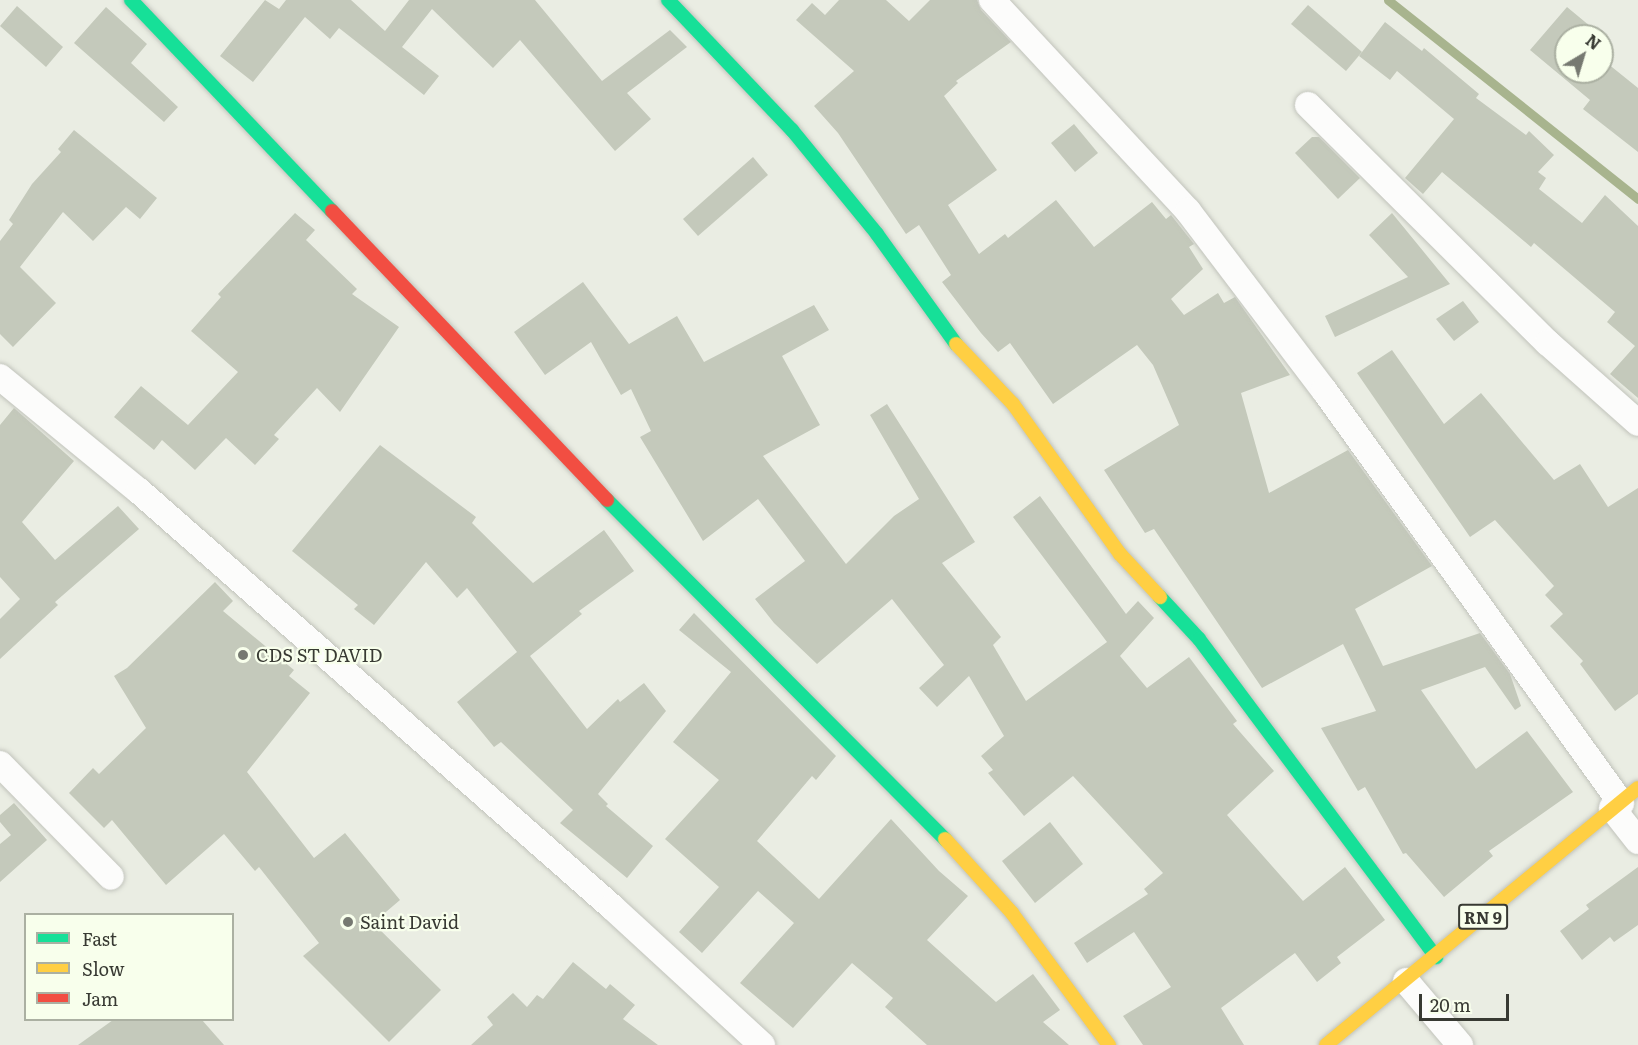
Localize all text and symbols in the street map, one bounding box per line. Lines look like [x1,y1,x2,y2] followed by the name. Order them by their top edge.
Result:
[1554,24,1614,84] north arrow
[1581,28,1607,55] text: N
[256,644,383,666] place label: CDS ST DAVID
[234,646,252,664] marker: CDS ST DAVID
[1458,904,1508,930] road number: RN 9
[360,911,459,933] place label: Saint David
[24,913,234,1021] legend
[341,915,355,929] marker: Saint David
[82,925,117,952] text: Fast
[82,955,124,982] text: Slow
[1422,982,1512,1020] scale bar
[82,985,118,1012] text: Jam
[1430,991,1471,1018] text: 20 m

